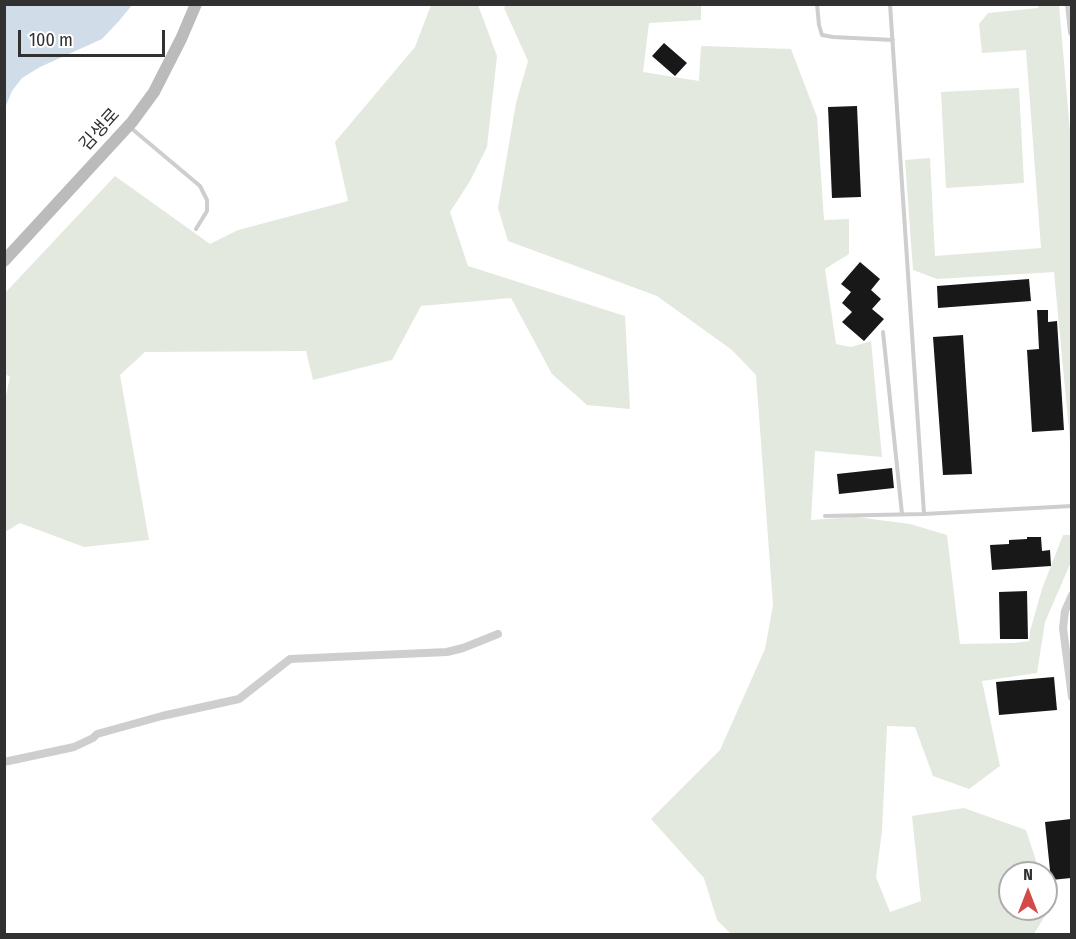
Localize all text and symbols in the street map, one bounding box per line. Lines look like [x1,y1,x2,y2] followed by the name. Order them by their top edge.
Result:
[21,18,168,56] scale bar
[29,29,73,51] text: 100 m
[75,104,125,156] street label: 김생로
[998,861,1058,921] north arrow
[1023,865,1033,884] text: N

